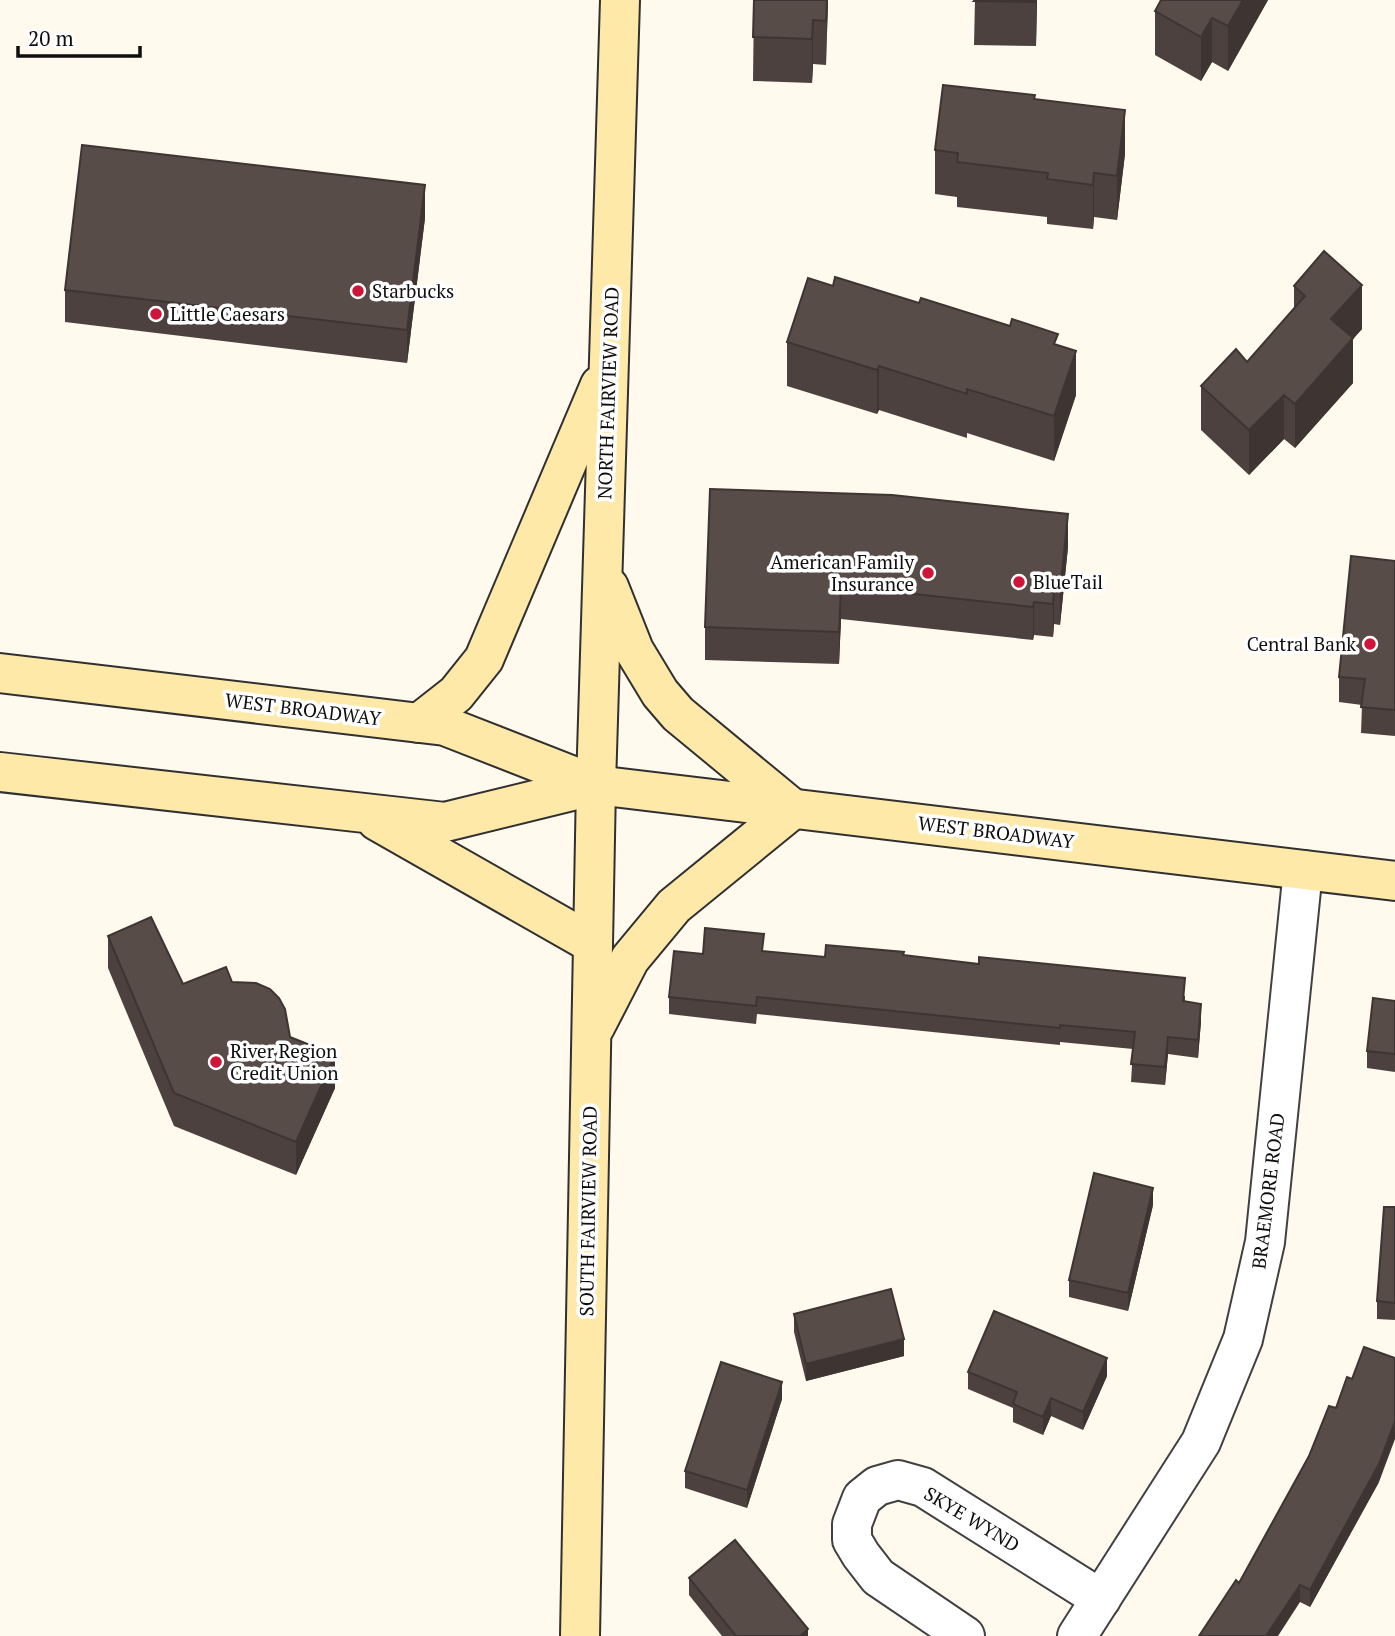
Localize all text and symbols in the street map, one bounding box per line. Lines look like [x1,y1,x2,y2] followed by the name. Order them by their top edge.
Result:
[18,14,140,58] scale bar
[28,24,74,52] text: 20 m
[372,278,454,303] place label: Starbucks
[350,283,366,299] marker: Starbucks
[591,286,624,500] street label: NORTH FAIRVIEW ROAD
[170,301,285,326] place label: Little Caesars
[148,306,164,322] marker: Little Caesars
[770,549,914,596] place label: American Family Insurance
[920,565,936,581] marker: American Family Insurance
[1033,569,1103,594] place label: BlueTail
[1011,574,1027,590] marker: BlueTail
[1247,631,1356,656] place label: Central Bank
[1362,636,1378,652] marker: Central Bank
[224,687,383,731] street label: WEST BROADWAY
[917,810,1076,854] street label: WEST BROADWAY
[230,1038,339,1085] place label: River Region Credit Union
[208,1054,224,1070] marker: River Region Credit Union
[573,1105,602,1317] street label: SOUTH FAIRVIEW ROAD
[1246,1111,1289,1270] street label: BRAEMORE ROAD
[920,1480,1025,1557] street label: SKYE WYND

